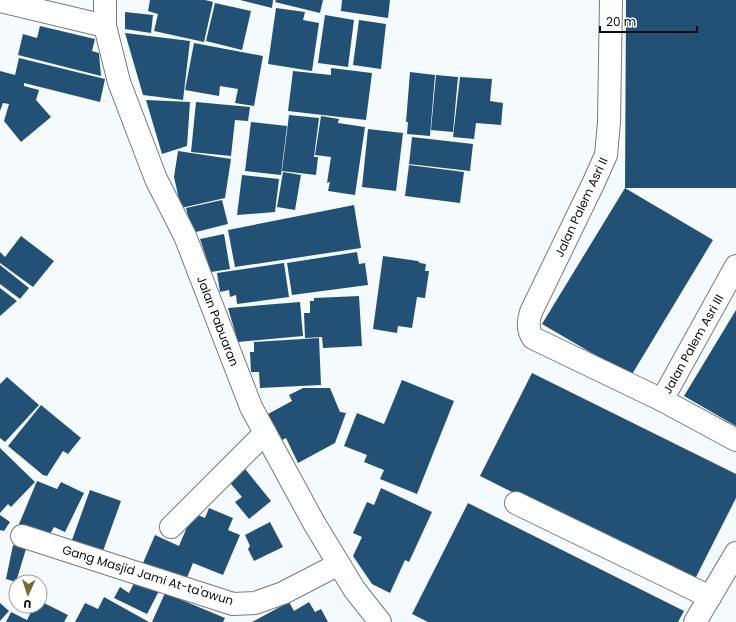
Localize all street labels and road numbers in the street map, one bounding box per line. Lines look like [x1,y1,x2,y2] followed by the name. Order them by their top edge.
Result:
[550,154,612,260] street label: Jalan Palem Asri II
[193,273,243,369] street label: Jalan Pabuaran
[659,291,727,397] street label: Jalan Palem Asri III
[60,541,236,609] street label: Gang Masjid Jami At-ta'awun

